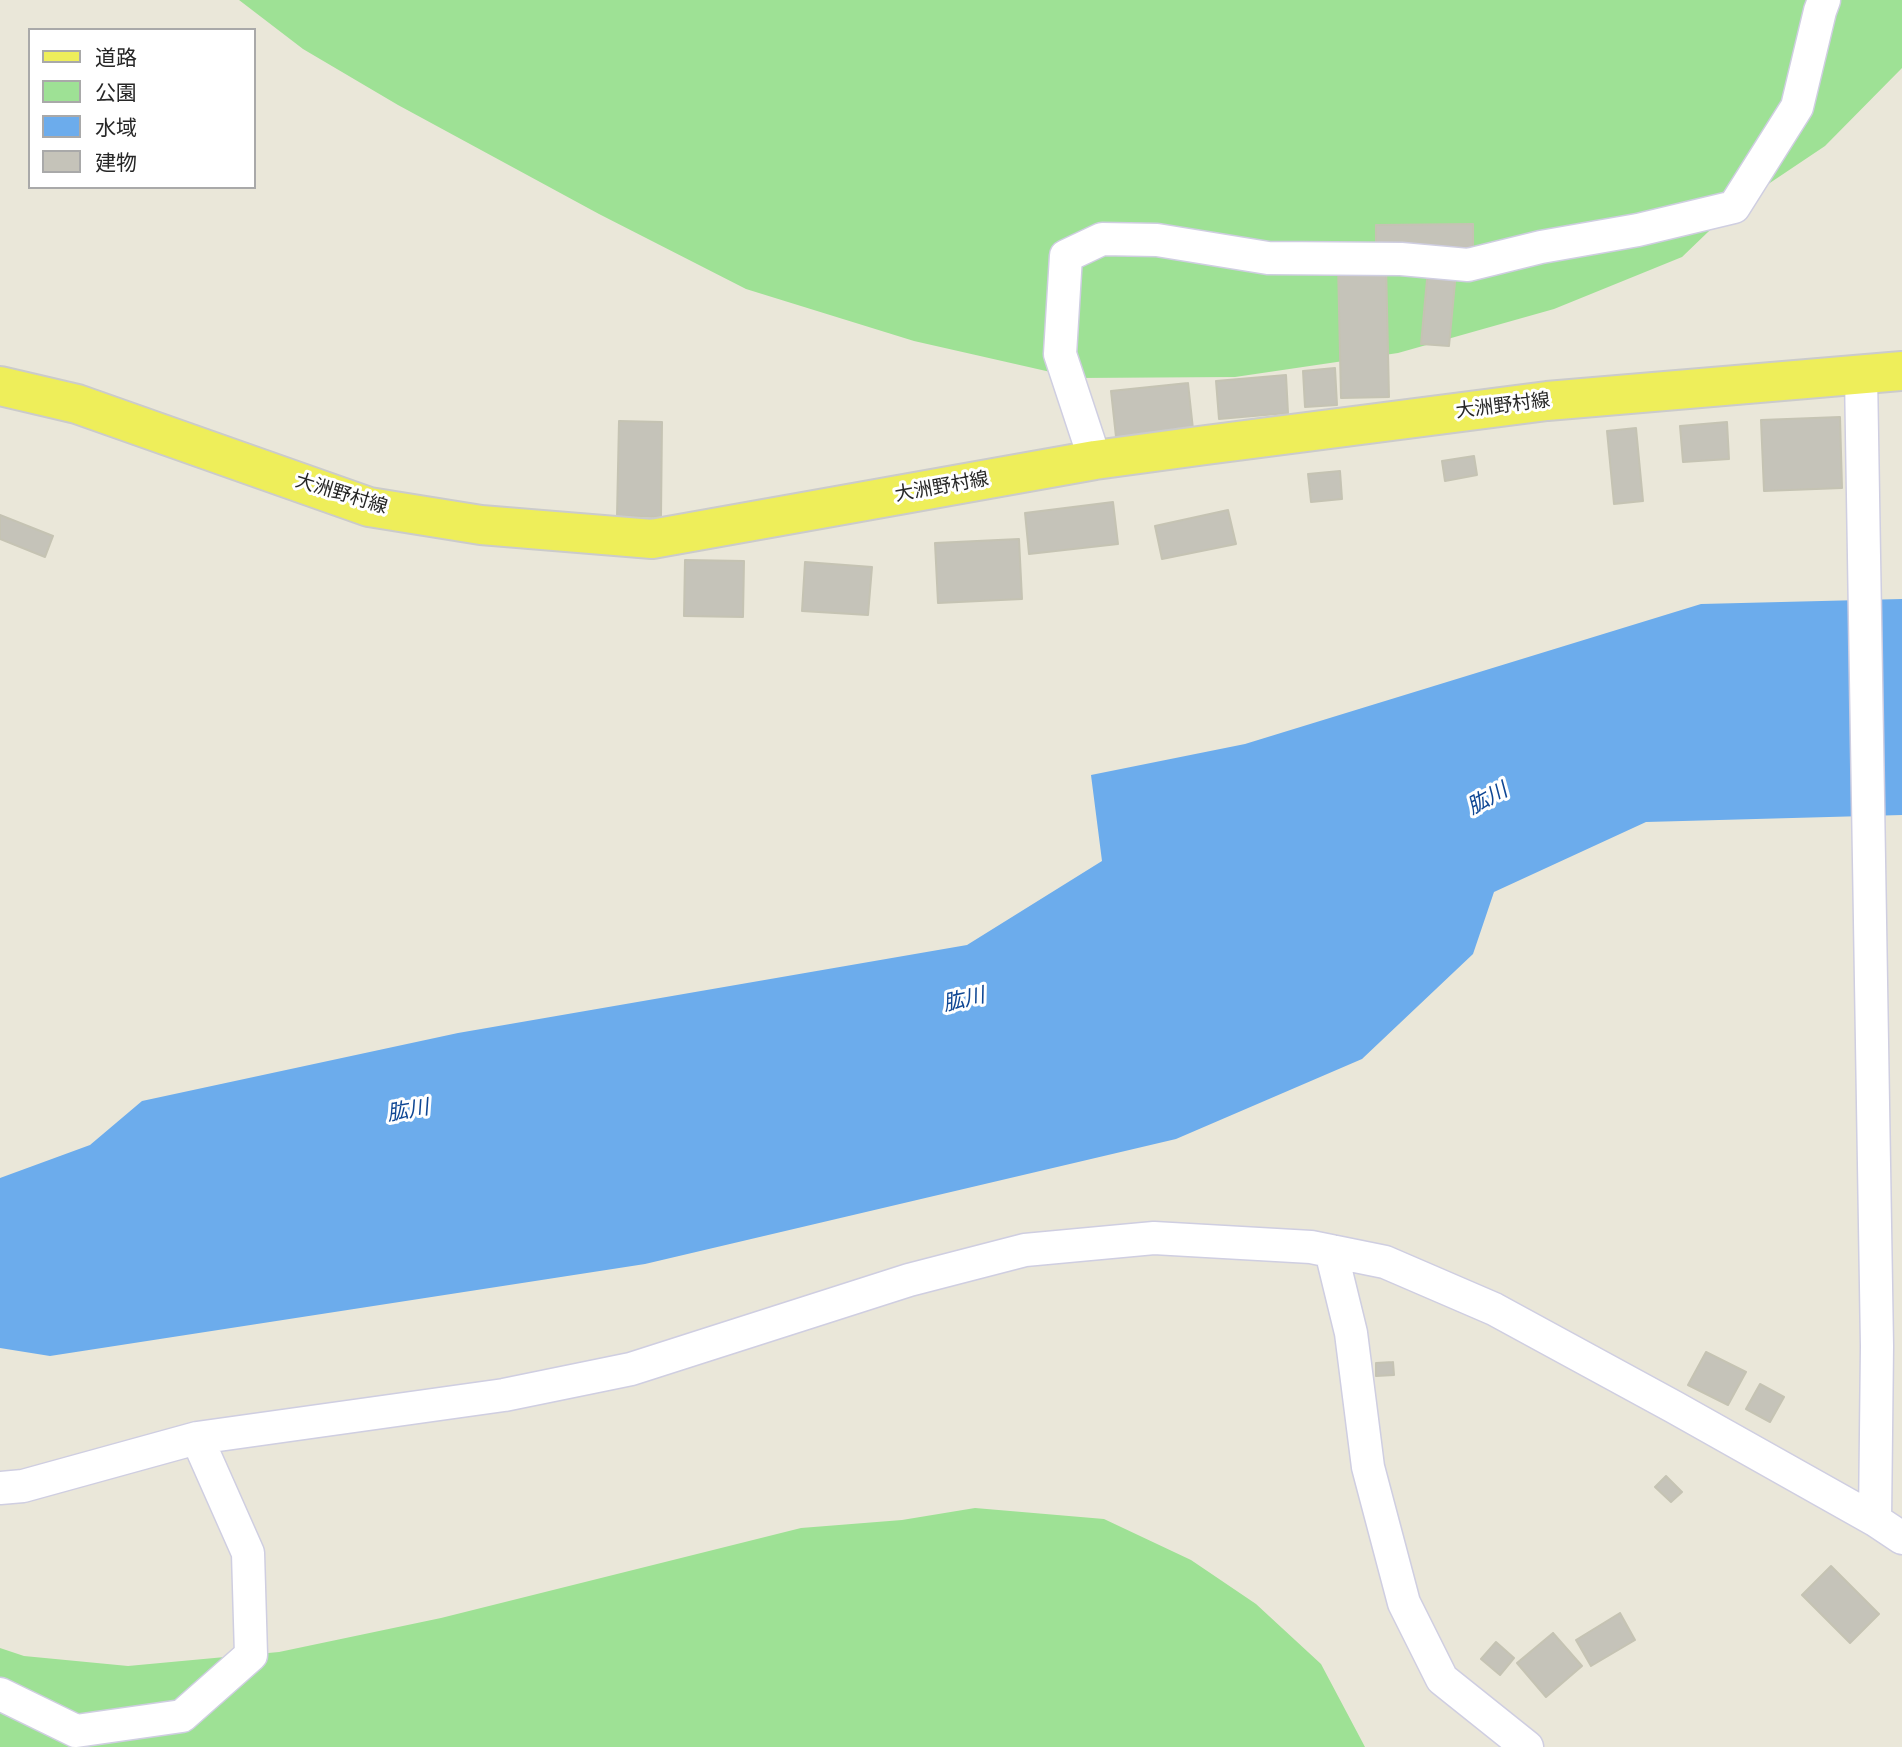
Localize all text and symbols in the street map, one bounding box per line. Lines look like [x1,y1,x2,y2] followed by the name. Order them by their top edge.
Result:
[28,28,256,189] legend
[95,43,137,73] text: 道路
[95,78,137,108] text: 公園
[95,113,137,143] text: 水域
[95,148,137,178] text: 建物
[1454,390,1552,424] street label: 大洲野村線
[893,469,991,507] street label: 大洲野村線
[292,470,390,520] street label: 大洲野村線
[1464,779,1512,821] water label: 肱川
[941,984,987,1018] water label: 肱川
[385,1096,431,1128] water label: 肱川

